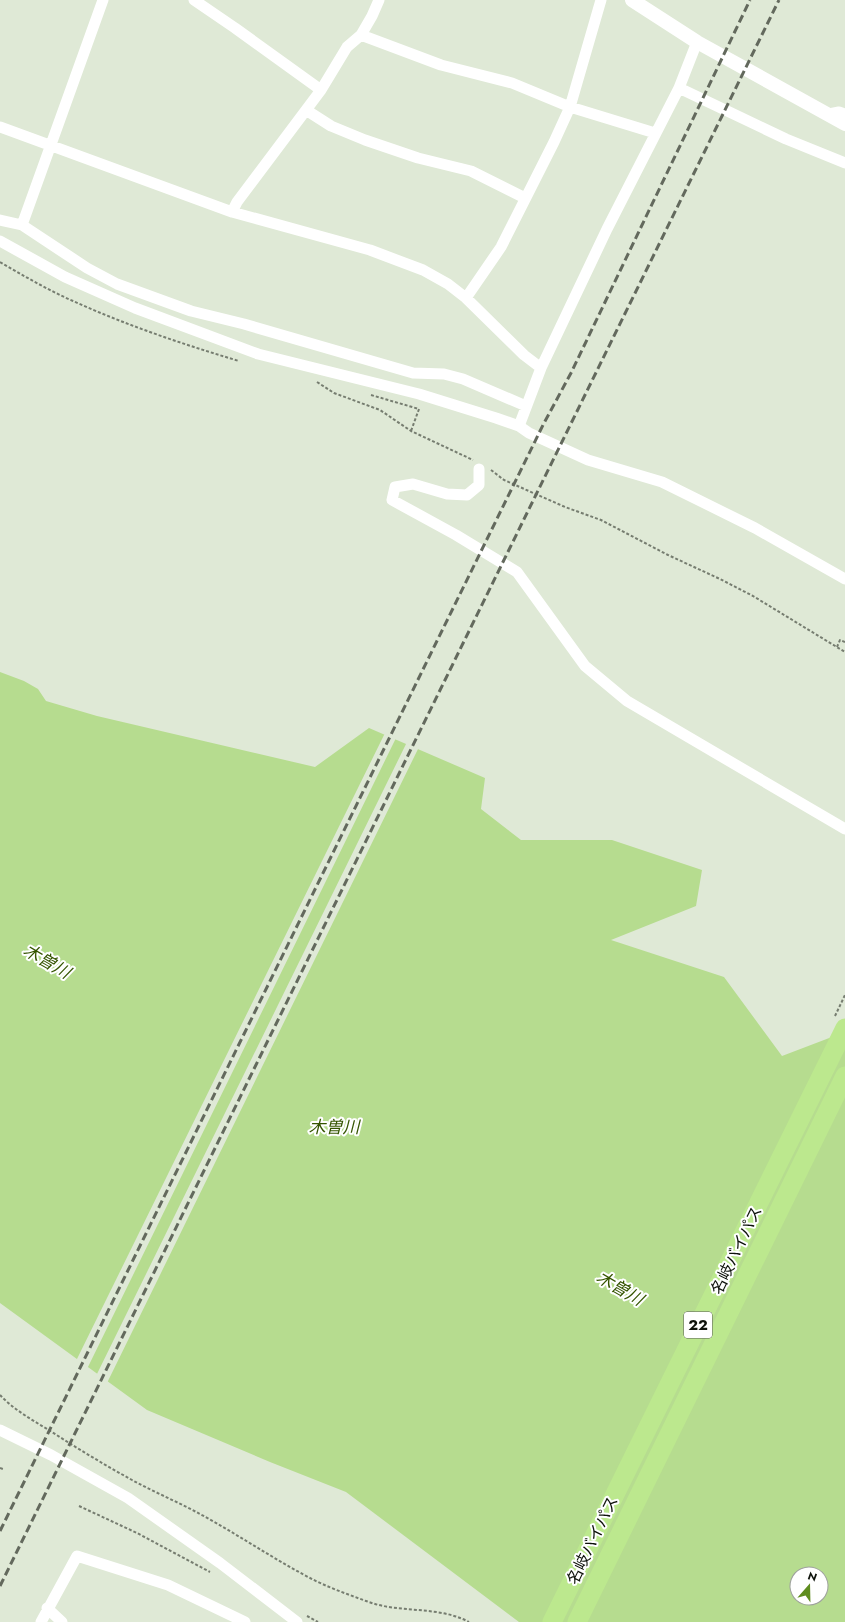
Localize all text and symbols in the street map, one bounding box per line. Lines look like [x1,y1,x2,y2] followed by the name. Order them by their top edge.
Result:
[19,938,77,985] water label: 木曽川
[309,1115,361,1139] water label: 木曽川
[705,1202,768,1298] street label: 名岐バイパス
[592,1265,650,1312] water label: 木曽川
[684,1312,712,1338] road number: 22
[561,1492,624,1588] street label: 名岐バイパス
[789,1566,829,1606] north arrow
[806,1568,819,1586] text: N

